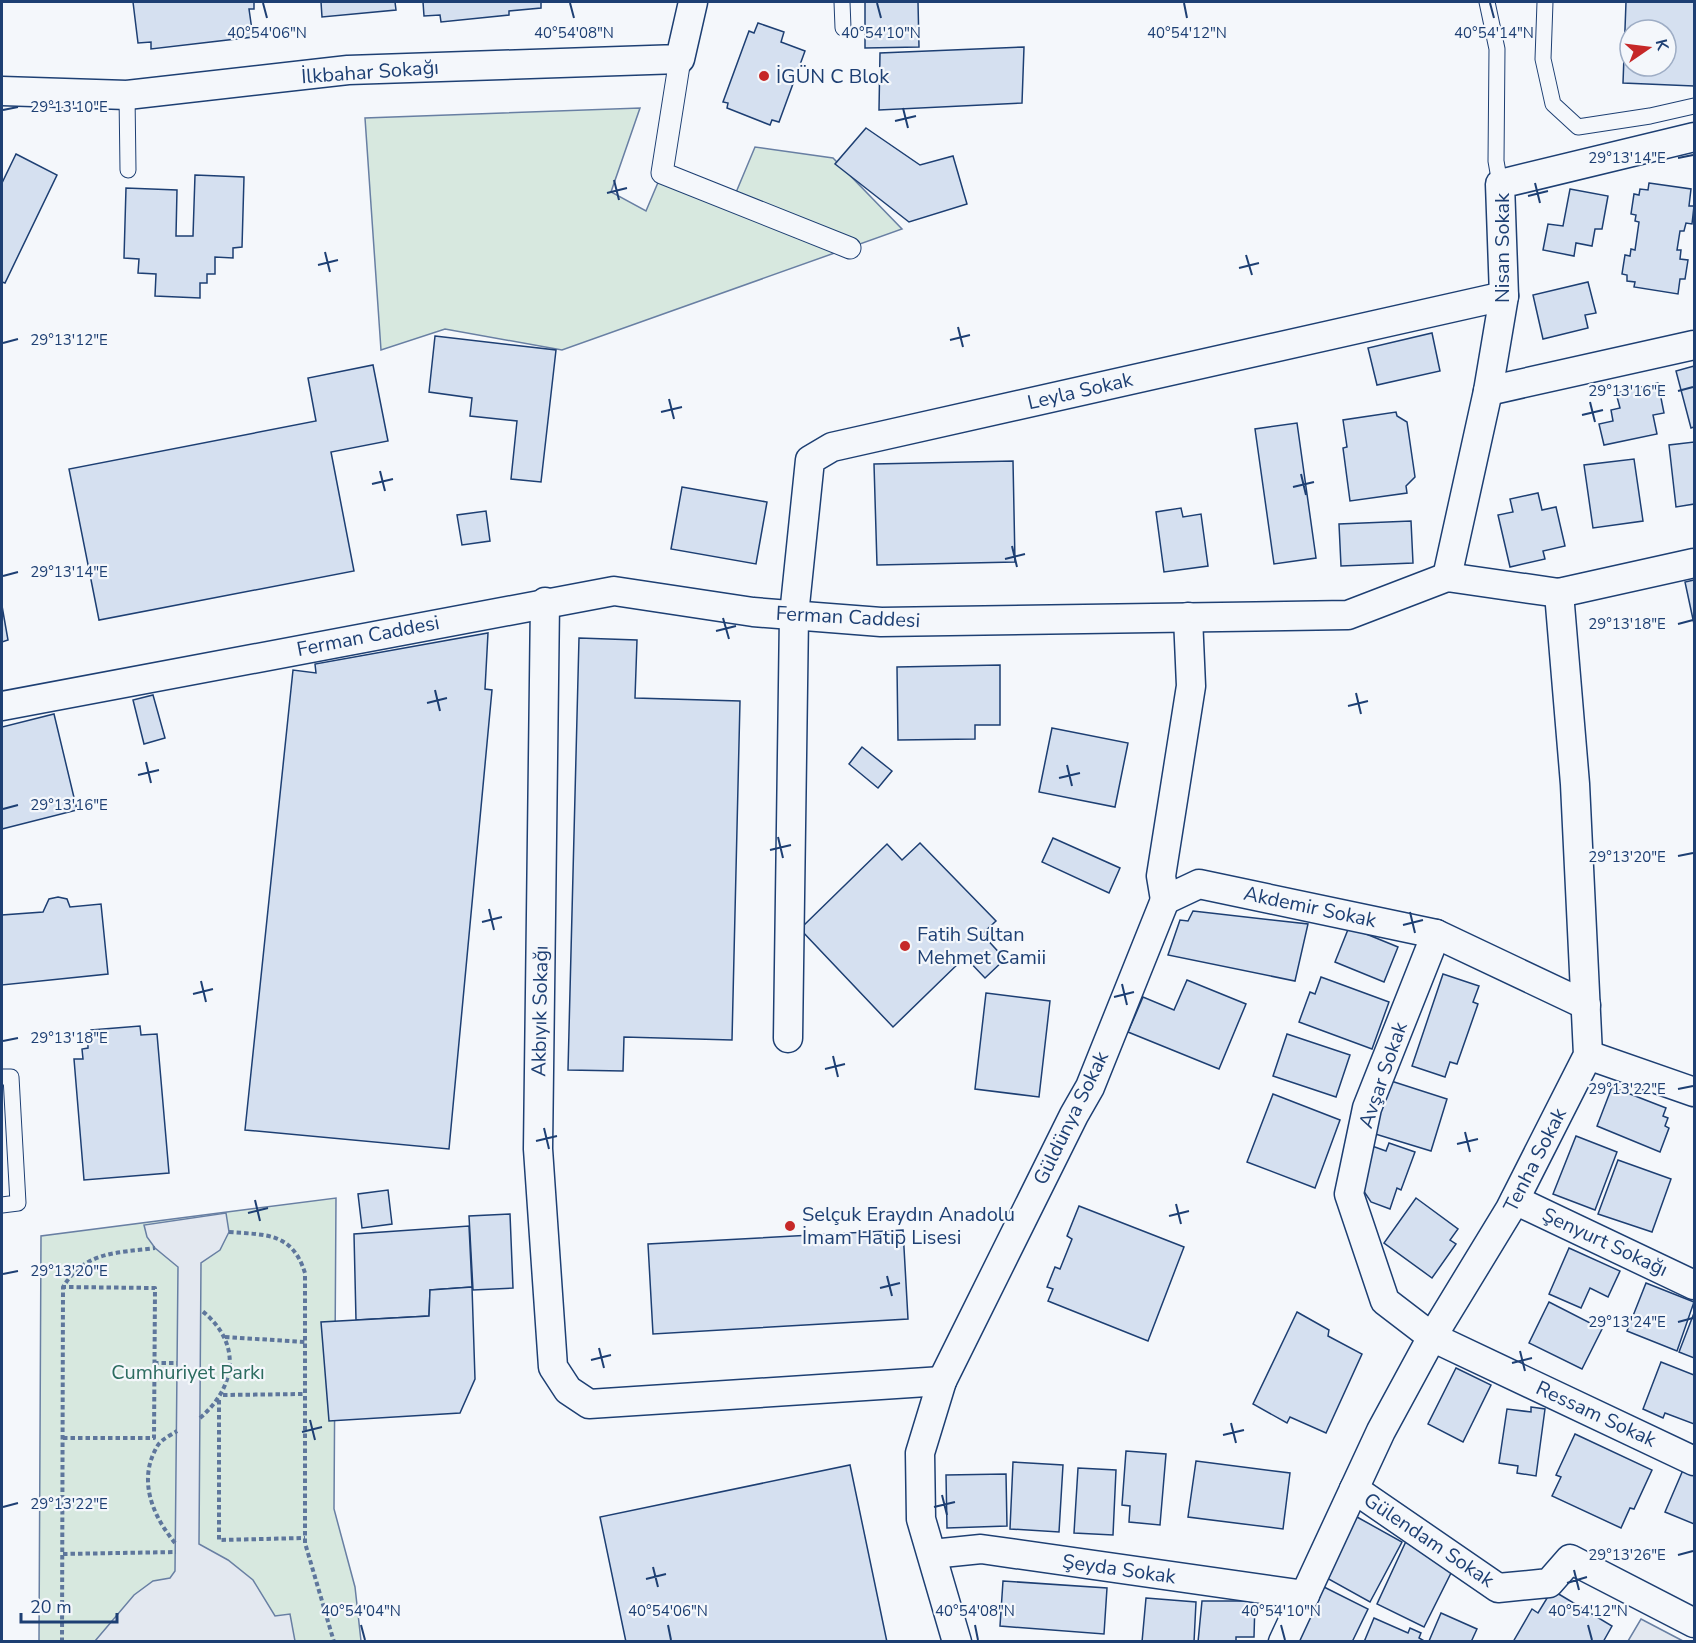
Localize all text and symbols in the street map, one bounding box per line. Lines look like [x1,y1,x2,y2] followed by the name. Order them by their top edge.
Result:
[1618,18,1678,78] north arrow
[227,23,307,43] text: 40°54'06"N
[534,23,614,43] text: 40°54'08"N
[841,23,921,43] text: 40°54'10"N
[1147,23,1227,43] text: 40°54'12"N
[1454,23,1534,43] text: 40°54'14"N
[1650,37,1674,54] text: K
[300,54,440,90] street label: İlkbahar Sokağı
[776,63,890,90] place label: İGÜN C Blok
[757,69,771,83] marker: İGÜN C Blok
[30,97,108,117] text: 29°13'10"E
[1588,148,1666,168] text: 29°13'14"E
[1489,192,1516,303] street label: Nisan Sokak
[30,330,108,350] text: 29°13'12"E
[1025,366,1136,416] street label: Leyla Sokak
[1588,381,1666,401] text: 29°13'16"E
[30,562,108,582] text: 29°13'14"E
[775,600,921,634] street label: Ferman Caddesi
[294,609,442,663] street label: Ferman Caddesi
[1588,614,1666,634] text: 29°13'18"E
[30,795,108,815] text: 29°13'16"E
[1588,847,1666,867] text: 29°13'20"E
[1241,880,1380,934] street label: Akdemir Sokak
[917,921,1046,971] place label: Fatih Sultan Mehmet Camii
[898,939,912,953] marker: Fatih Sultan Mehmet Camii
[525,945,555,1077] street label: Akbıyık Sokağı
[1352,1017,1414,1132] street label: Avşar Sokak
[30,1028,108,1048] text: 29°13'18"E
[1027,1046,1115,1189] street label: Güldünya Sokak
[1588,1079,1666,1099] text: 29°13'22"E
[1497,1102,1573,1217] street label: Tenha Sokak
[802,1201,1015,1251] place label: Selçuk Eraydın Anadolu İmam Hatip Lisesi
[1538,1201,1672,1283] street label: Şenyurt Sokağı
[783,1219,797,1233] marker: Selçuk Eraydın Anadolu İmam Hatip Lisesi
[30,1261,108,1281] text: 29°13'20"E
[1588,1312,1666,1332] text: 29°13'24"E
[111,1359,265,1386] park label: Cumhuriyet Parkı
[1531,1374,1661,1454] street label: Ressam Sokak
[1358,1486,1500,1594] street label: Gülendam Sokak
[30,1494,108,1514] text: 29°13'22"E
[1588,1545,1666,1565] text: 29°13'26"E
[1061,1548,1178,1590] street label: Şeyda Sokak
[21,1586,117,1624] scale bar
[30,1595,72,1619] text: 20 m
[321,1601,401,1621] text: 40°54'04"N
[628,1601,708,1621] text: 40°54'06"N
[935,1601,1015,1621] text: 40°54'08"N
[1241,1601,1321,1621] text: 40°54'10"N
[1548,1601,1628,1621] text: 40°54'12"N

